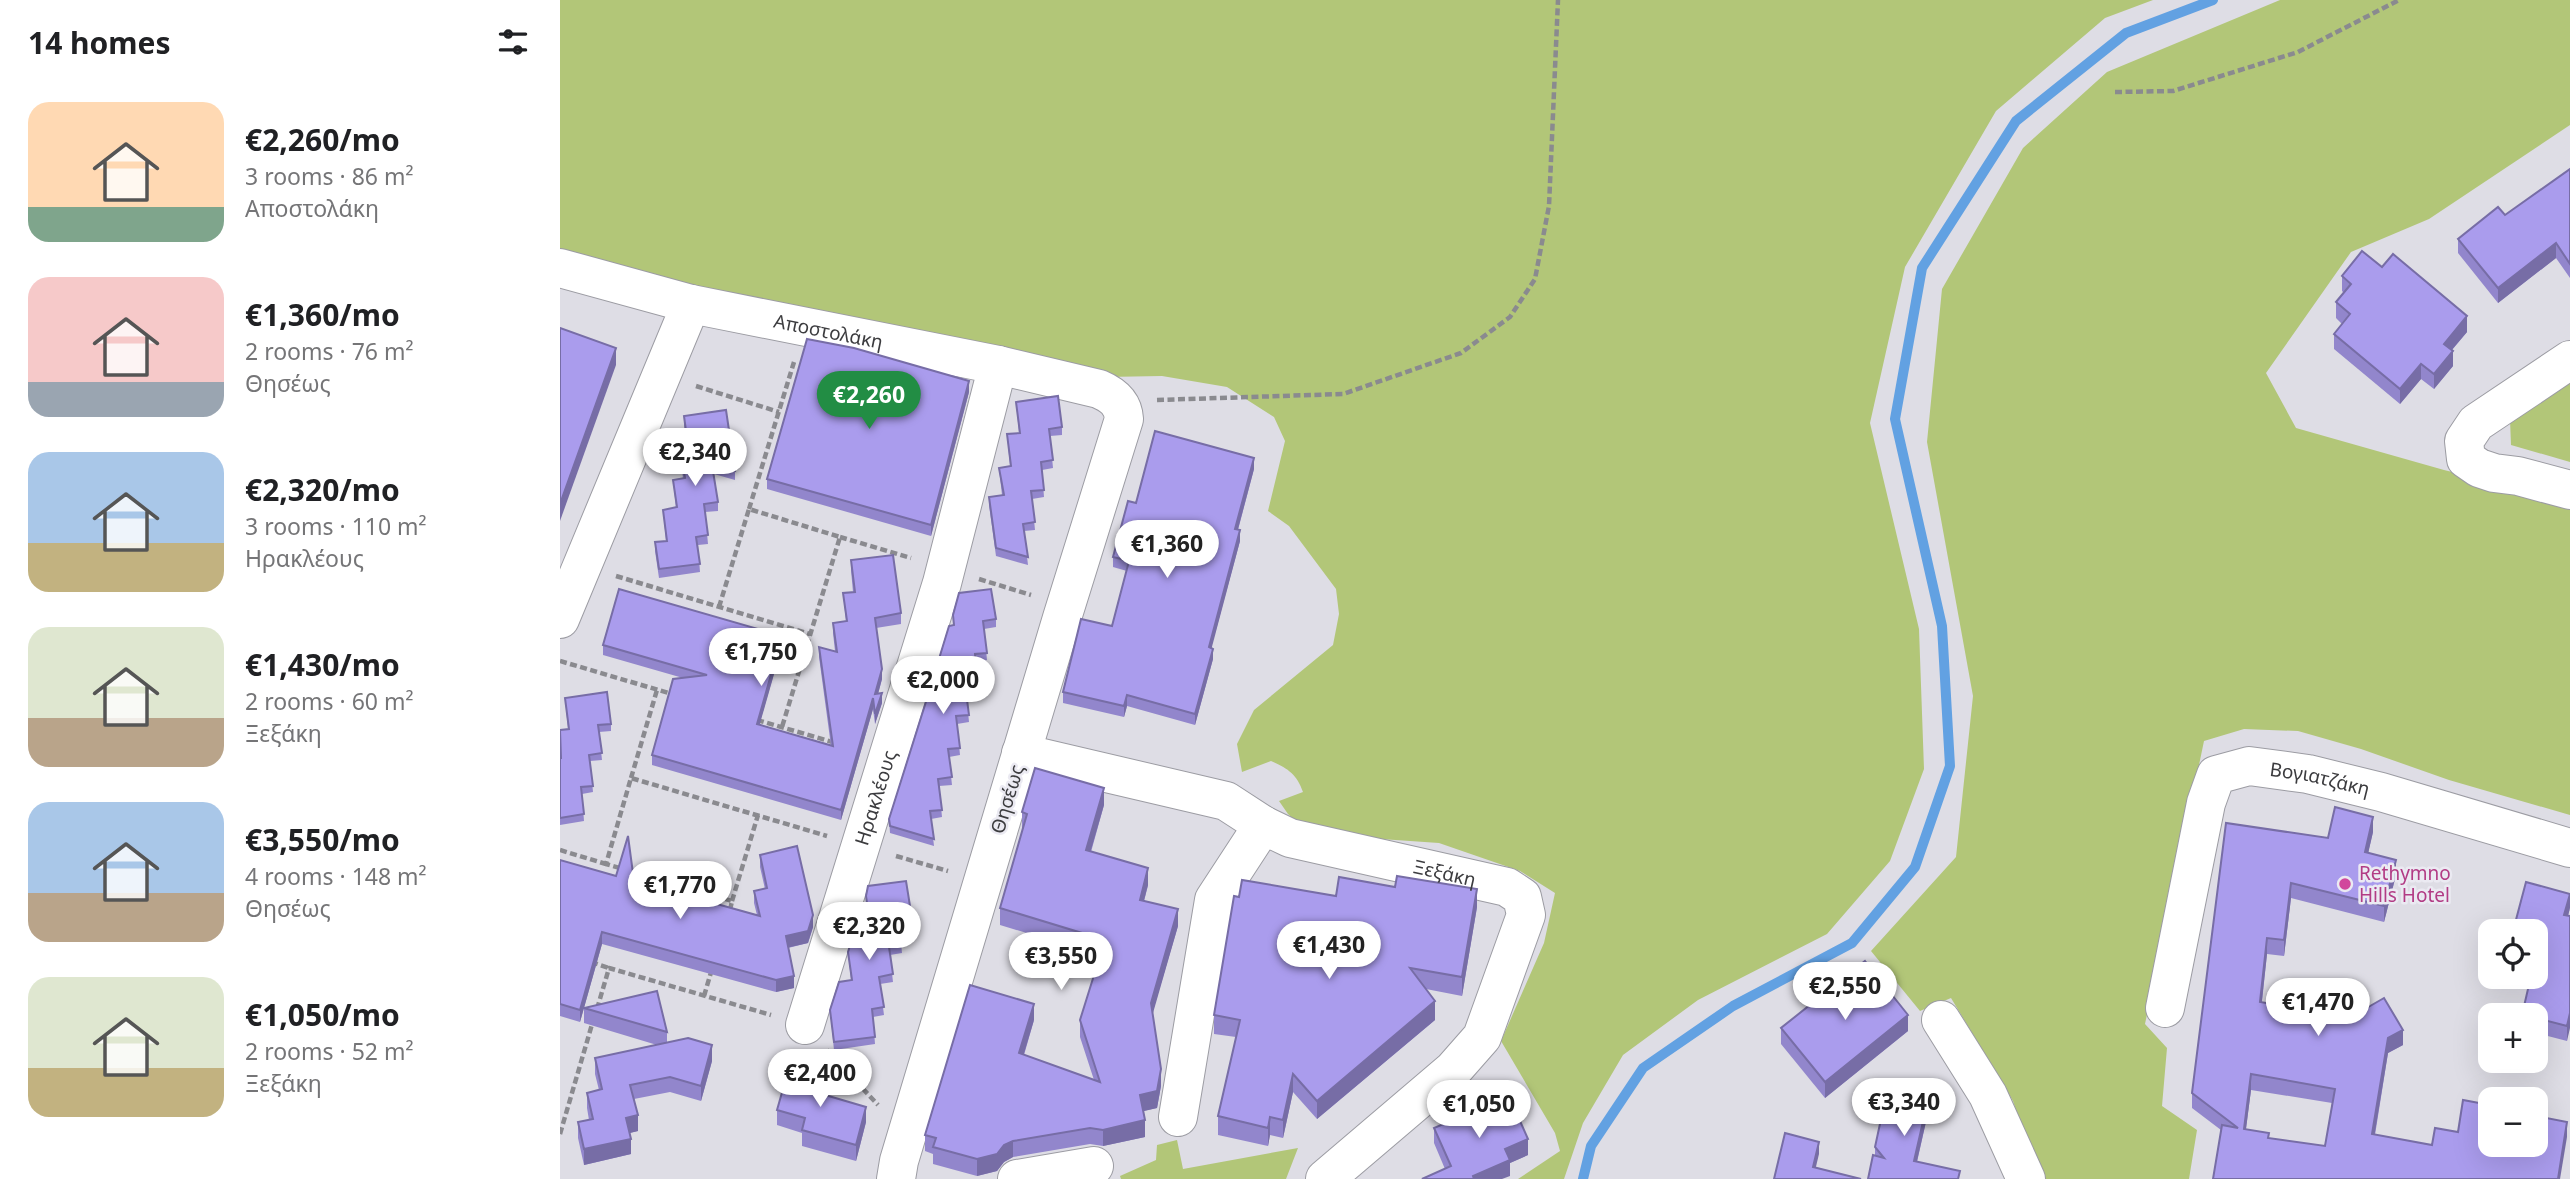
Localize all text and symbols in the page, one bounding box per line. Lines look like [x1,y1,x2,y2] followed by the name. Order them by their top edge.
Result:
[28,22,171,63] text: 14 homes
[494,23,532,61] icon: filters
[245,119,400,160] text: €2,260/mo
[84,130,168,214] icon: home
[245,160,414,192] text: 3 rooms · 86 m²
[245,192,379,224] text: Αποστολάκη
[245,294,400,335] text: €1,360/mo
[84,305,168,389] icon: home
[772,308,885,355] street label: Αποστολάκη
[245,335,414,367] text: 2 rooms · 76 m²
[245,367,331,399] text: Θησέως
[812,372,926,431] pin: €2,260
[833,378,905,410] text: €2,260
[638,428,752,488] pin: €2,340
[659,435,731,467] text: €2,340
[245,469,400,510] text: €2,320/mo
[84,480,168,564] icon: home
[245,510,427,542] text: 3 rooms · 110 m²
[1110,520,1224,580] pin: €1,360
[1131,527,1203,559] text: €1,360
[245,542,364,574] text: Ηρακλέους
[704,628,818,688] pin: €1,750
[725,635,797,667] text: €1,750
[245,644,400,685] text: €1,430/mo
[84,655,168,739] icon: home
[886,656,1000,716] pin: €2,000
[907,663,979,695] text: €2,000
[245,685,414,717] text: 2 rooms · 60 m²
[245,717,322,749] text: Ξεξάκη
[848,747,902,848] street label: Ηρακλέους
[2268,756,2373,802] street label: Βογιατζάκη
[984,761,1030,837] street label: Θησέως
[245,819,400,860] text: €3,550/mo
[84,830,168,914] icon: home
[1411,853,1478,893] street label: Ξεξάκη
[245,860,427,892] text: 4 rooms · 148 m²
[2359,860,2451,908] place label: Rethymno Hills Hotel
[623,862,737,921] pin: €1,770
[644,868,716,900] text: €1,770
[2337,876,2353,892] marker: Rethymno Hills Hotel
[245,892,331,924] text: Θησέως
[812,902,926,962] pin: €2,320
[833,909,905,941] text: €2,320
[2478,919,2548,1157] map controls
[2478,919,2548,989] button: locate
[1272,922,1386,981] pin: €1,430
[1293,928,1365,960] text: €1,430
[1004,932,1118,992] pin: €3,550
[1025,939,1097,971] text: €3,550
[1788,962,1902,1022] pin: €2,550
[1809,969,1881,1001] text: €2,550
[2261,978,2375,1038] pin: €1,470
[2282,985,2354,1017] text: €1,470
[245,994,400,1035] text: €1,050/mo
[2478,1003,2548,1073] button: +
[84,1005,168,1089] icon: home
[245,1035,414,1067] text: 2 rooms · 52 m²
[763,1050,877,1109] pin: €2,400
[784,1056,856,1088] text: €2,400
[245,1067,322,1099] text: Ξεξάκη
[1847,1078,1961,1138] pin: €3,340
[1422,1080,1536,1140] pin: €1,050
[1868,1085,1940,1117] text: €3,340
[1443,1087,1515,1119] text: €1,050
[2478,1087,2548,1157] button: −

